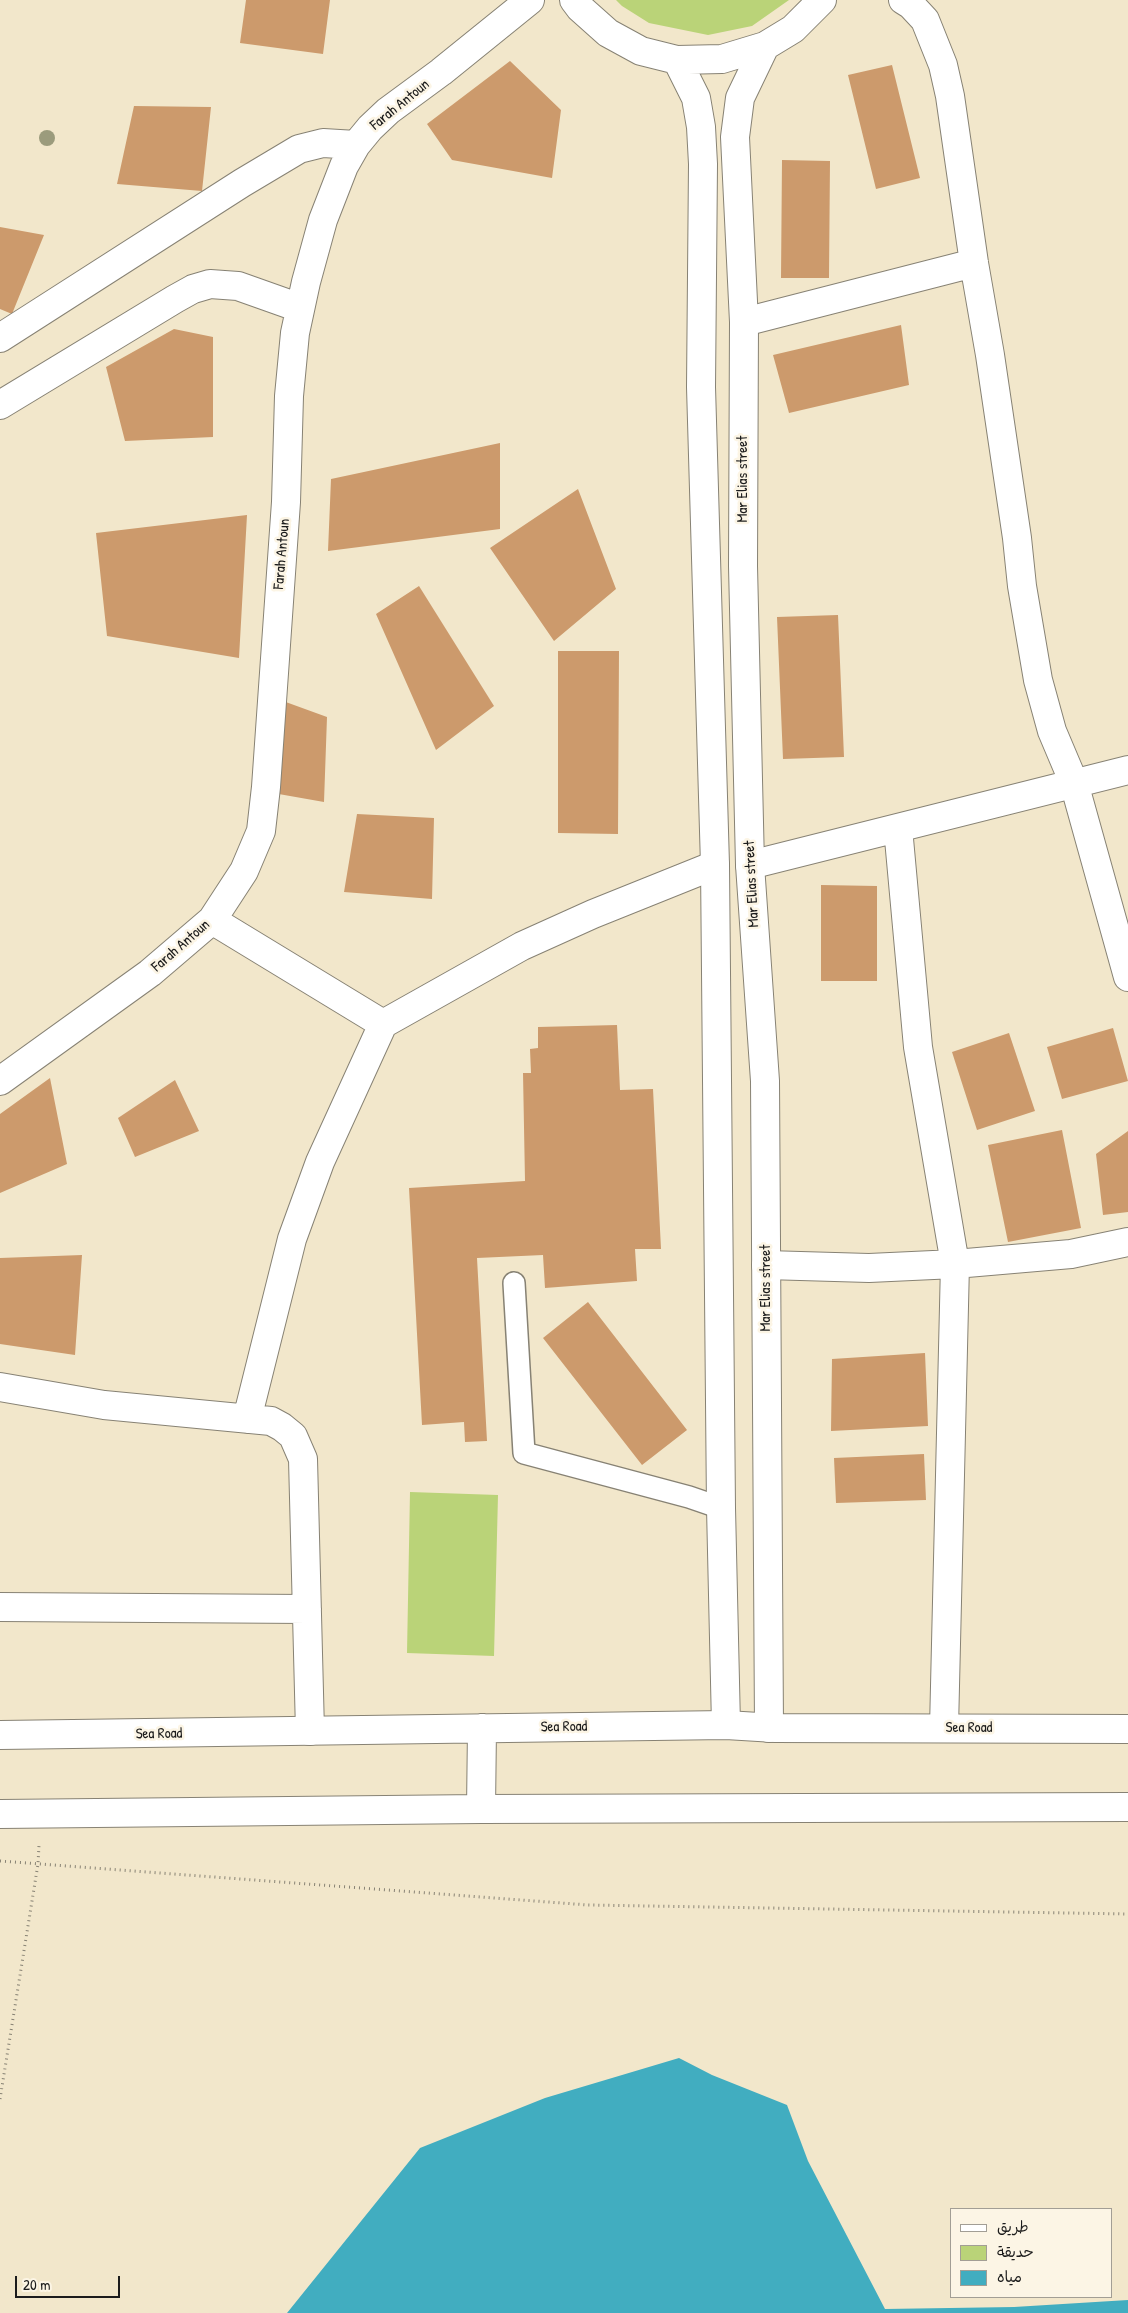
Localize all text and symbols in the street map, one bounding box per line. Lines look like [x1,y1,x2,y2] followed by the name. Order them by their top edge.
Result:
[367,76,433,134] street label: Farah Antoun
[734,436,752,522] street label: Mar Elias street
[270,518,294,590] street label: Farah Antoun
[741,840,763,928] street label: Mar Elias street
[148,916,214,976] street label: Farah Antoun
[757,1245,775,1331] street label: Mar Elias street
[540,1718,588,1736] street label: Sea Road
[946,1719,992,1737] street label: Sea Road
[135,1725,183,1743] street label: Sea Road
[950,2208,1113,2298] legend
[997,2216,1029,2237] text: طريق
[997,2241,1034,2262] text: حديقة
[18,2266,122,2298] scale bar
[997,2266,1022,2287] text: مياه
[23,2274,50,2295] text: 20 m

